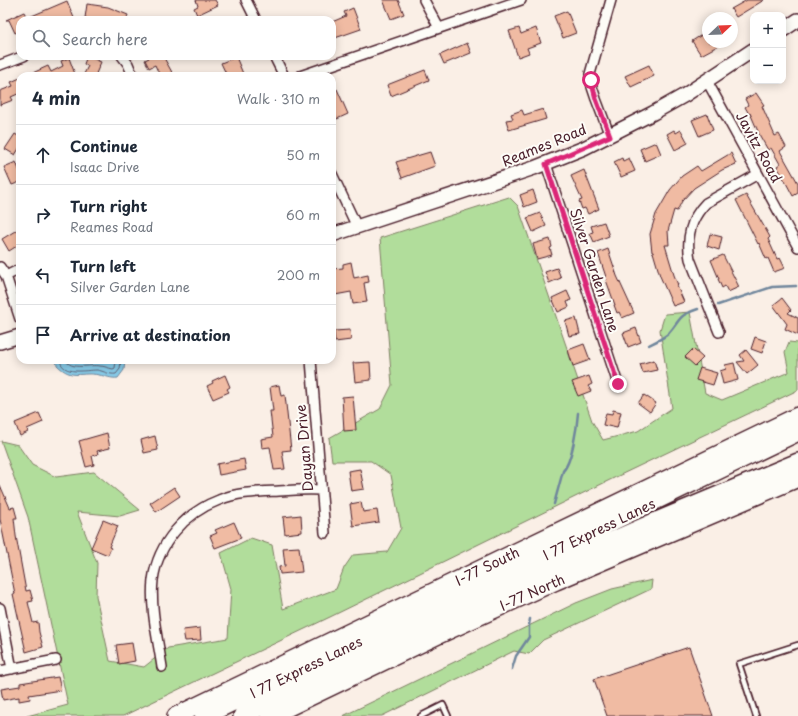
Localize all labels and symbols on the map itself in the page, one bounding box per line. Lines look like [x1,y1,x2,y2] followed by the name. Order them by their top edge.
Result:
[702,12,738,48] north arrow
[582,71,600,89] route start
[731,108,787,186] street label: Javitz Road
[498,118,590,172] street label: Reames Road
[565,205,625,335] street label: Silver Garden Lane
[609,375,627,393] route end
[290,404,318,492] street label: Dayan Drive
[539,493,659,565] street label: I 77 Express Lanes
[451,541,523,591] street label: I-77 South
[496,568,568,616] street label: I-77 North
[246,631,366,703] street label: I 77 Express Lanes

